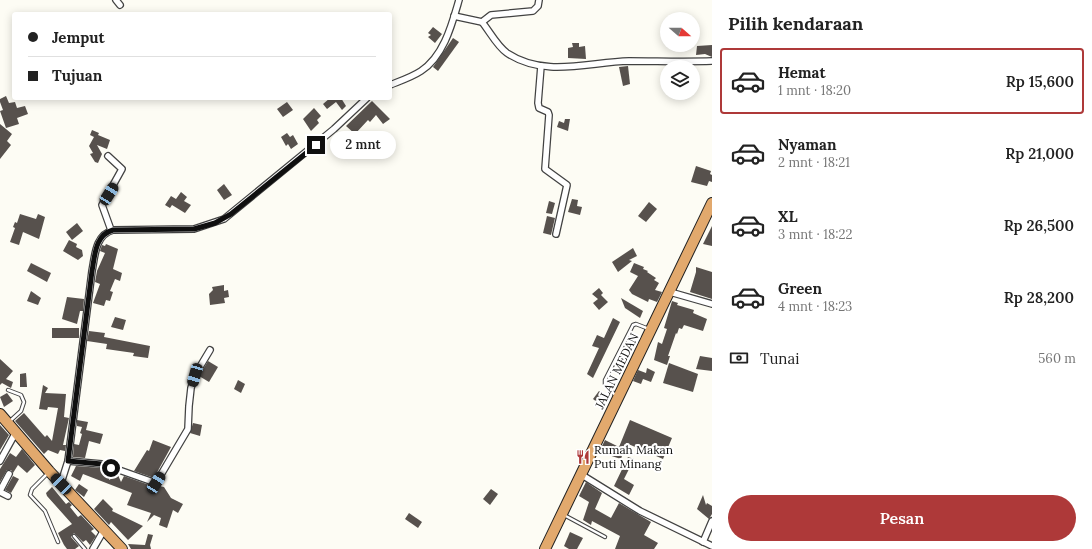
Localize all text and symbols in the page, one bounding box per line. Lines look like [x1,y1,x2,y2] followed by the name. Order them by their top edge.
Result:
[660,12,700,52] north arrow
[660,12,700,100] map controls
[728,12,863,35] text: Pilih kendaraan
[52,28,105,47] text: Jemput
[660,60,700,100] button: layers
[730,63,766,99] icon: car
[778,63,826,82] text: Hemat
[52,66,102,85] text: Tujuan
[1006,72,1074,91] text: Rp 15,600
[778,82,851,99] text: 1 mnt · 18:20
[330,131,396,159] callout: 2 mnt
[730,135,766,171] icon: car
[778,135,837,154] text: Nyaman
[307,136,325,154] route end
[345,136,381,153] text: 2 mnt
[1005,144,1074,163] text: Rp 21,000
[778,154,850,171] text: 2 mnt · 18:21
[98,181,120,207] car
[730,207,766,243] icon: car
[778,207,798,226] text: XL
[1004,216,1074,235] text: Rp 26,500
[778,226,852,243] text: 3 mnt · 18:22
[730,279,766,315] icon: car
[778,279,822,298] text: Green
[1004,288,1074,307] text: Rp 28,200
[778,298,852,315] text: 4 mnt · 18:23
[591,330,641,412] street label: JALAN MEDAN
[728,347,750,369] icon: cash
[760,349,799,368] text: Tunai
[1038,350,1076,367] text: 560 m
[186,362,204,388] car
[594,442,673,471] place label: Rumah Makan Puti Minang
[575,449,591,465] restaurant icon: Rumah Makan Puti Minang
[102,459,120,477] route start
[145,470,167,496] car
[48,471,74,497] car
[728,495,1076,541] button: Pesan

